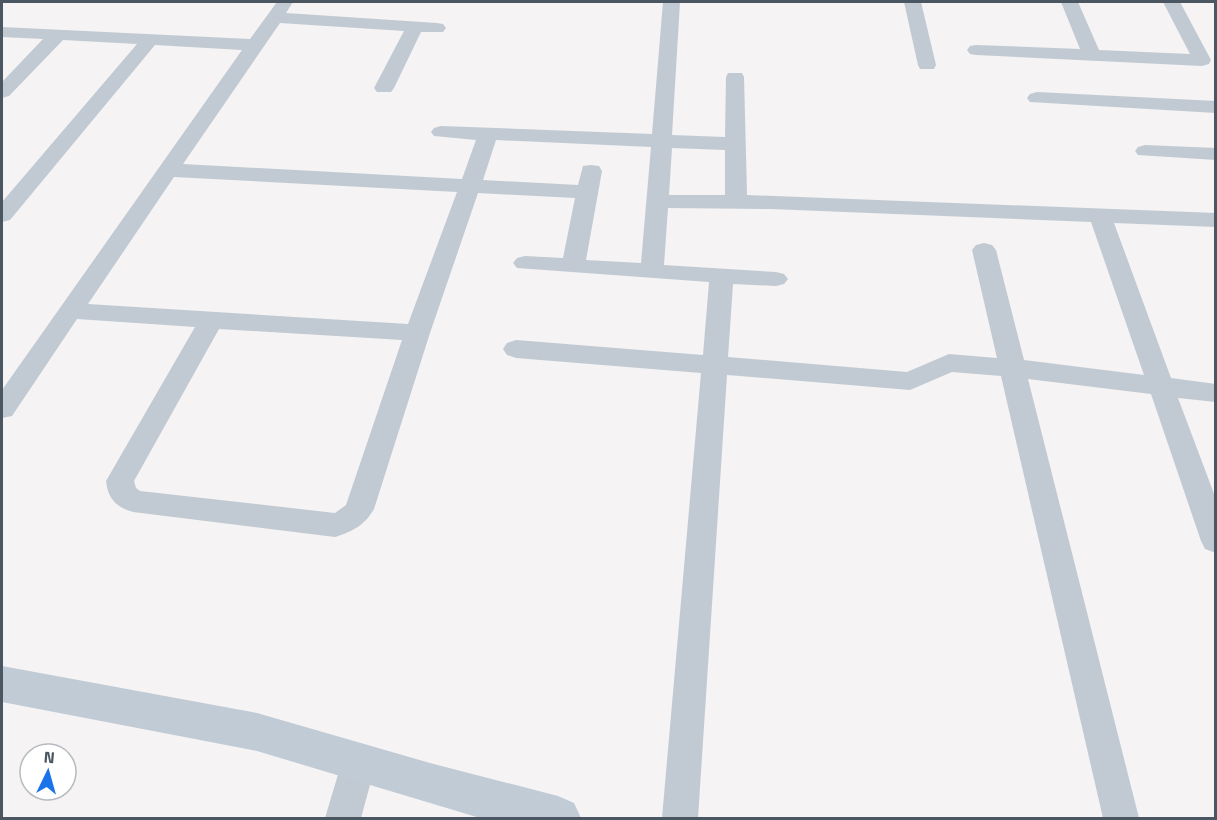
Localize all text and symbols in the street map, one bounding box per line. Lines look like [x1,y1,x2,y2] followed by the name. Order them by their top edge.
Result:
[18,742,78,802] north arrow
[43,745,56,769] text: N

